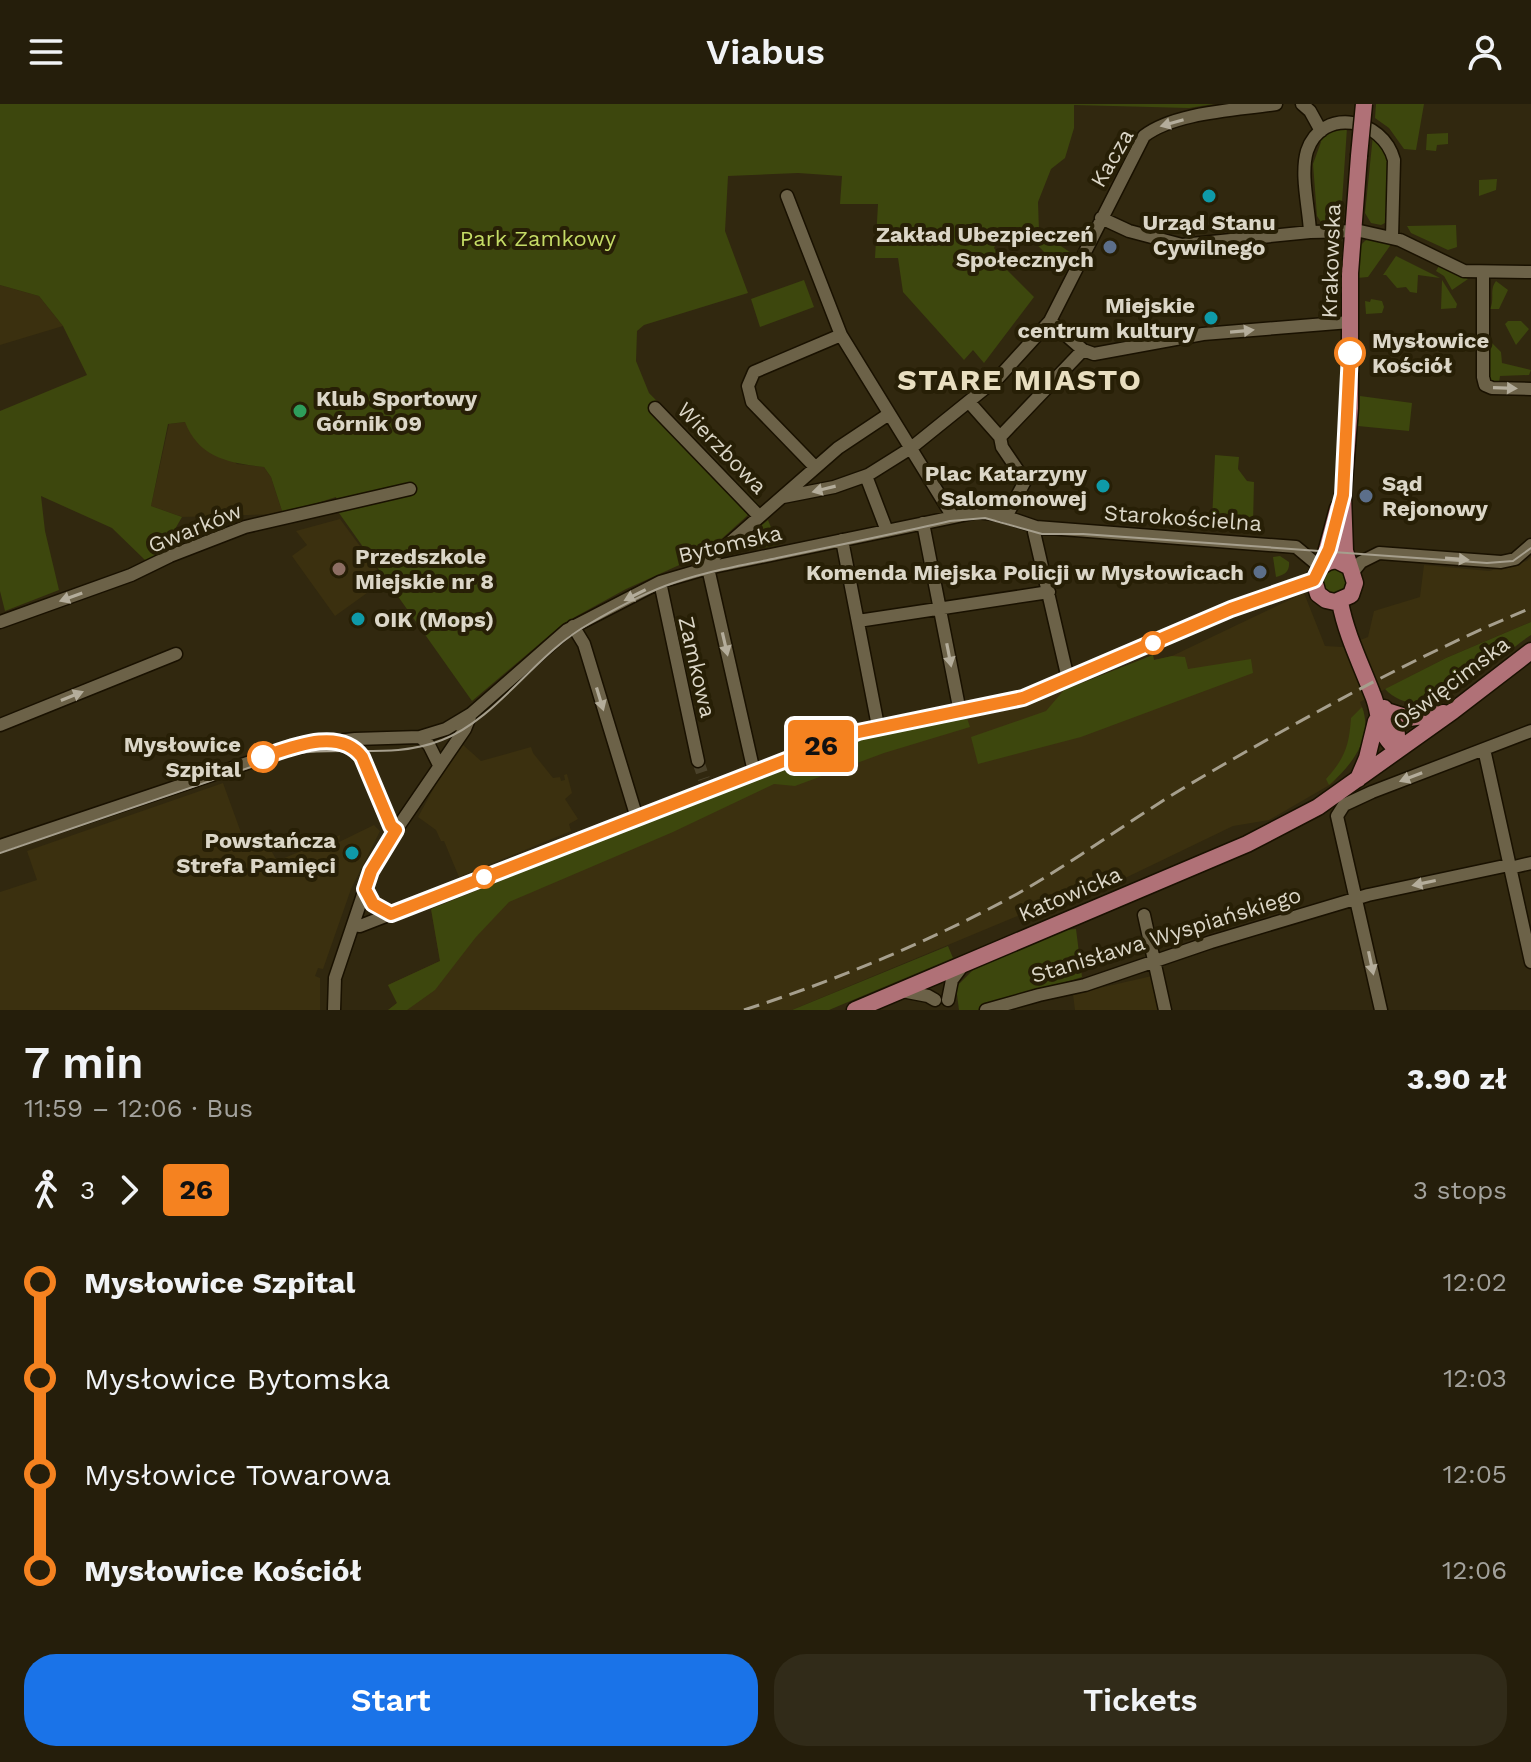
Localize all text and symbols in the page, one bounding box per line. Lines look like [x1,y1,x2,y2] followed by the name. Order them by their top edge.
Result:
[24,30,68,74] icon: menu
[1463,30,1507,74] icon: person
[706,31,825,73] text: Viabus
[1160,117,1184,130] one-way arrow
[1085,124,1139,192] street label: Kacza
[1200,187,1218,205] marker: Urząd Stanu Cywilnego
[1317,203,1345,319] street label: Krakowska
[1142,210,1276,260] place label: Urząd Stanu Cywilnego
[876,222,1094,272] place label: Zakład Ubezpieczeń Społecznych
[460,226,617,251] park label: Park Zamkowy
[1101,238,1119,256] marker: Zakład Ubezpieczeń Społecznych
[1017,293,1196,343] place label: Miejskie centrum kultury
[1202,309,1220,327] marker: Miejskie centrum kultury
[1230,324,1255,337] one-way arrow
[1372,328,1489,378] place label: Mysłowice Kościół
[1335,338,1365,368] marker: Mysłowice Kościół
[897,362,1143,397] district label: STARE MIASTO
[1493,382,1518,395] one-way arrow
[316,386,478,436] place label: Klub Sportowy Górnik 09
[672,397,772,499] street label: Wierzbowa
[291,402,309,420] marker: Klub Sportowy Górnik 09
[925,461,1088,511] place label: Plac Katarzyny Salomonowej
[1382,471,1489,521] place label: Sąd Rejonowy
[1094,477,1112,495] marker: Plac Katarzyny Salomonowej
[811,484,836,496] one-way arrow
[1357,487,1375,505] marker: Sąd Rejonowy
[145,498,245,558] street label: Gwarków
[1103,500,1263,536] street label: Starokościelna
[676,520,784,568] street label: Bytomska
[355,544,494,594] place label: Przedszkole Miejskie nr 8
[1445,553,1470,566] one-way arrow
[330,560,348,578] marker: Przedszkole Miejskie nr 8
[806,560,1244,585] place label: Komenda Miejska Policji w Mysłowicach
[1251,563,1269,581] marker: Komenda Miejska Policji w Mysłowicach
[623,588,646,601] one-way arrow
[58,591,82,603] one-way arrow
[374,607,494,632] place label: OIK (Mops)
[349,610,367,628] marker: OIK (Mops)
[673,614,721,720] street label: Zamkowa
[719,631,732,656] one-way arrow
[1388,631,1514,735] street label: Oświęcimska
[1142,632,1164,654] unlabelled marker
[943,642,956,667] one-way arrow
[595,687,607,711] one-way arrow
[60,689,84,702] one-way arrow
[785,720,857,772] line badge: 26
[804,729,838,762] text: 26
[124,732,242,782] place label: Mysłowice Szpital
[248,742,278,772] marker: Mysłowice Szpital
[1399,771,1423,784] one-way arrow
[176,828,336,878] place label: Powstańcza Strefa Pamięci
[343,844,361,862] marker: Powstańcza Strefa Pamięci
[1015,861,1125,927] street label: Katowicka
[473,866,495,888] unlabelled marker
[1412,877,1437,890] one-way arrow
[1028,882,1304,988] street label: Stanisława Wyspiańskiego
[1365,950,1378,975] one-way arrow
[24,1037,144,1089] text: 7 min
[1407,1061,1507,1096] text: 3.90 zł
[24,1093,253,1123] text: 11:59 – 12:06 · Bus
[24,1168,68,1212] icon: walk
[107,1168,151,1212] icon: forward
[179,1173,213,1206] text: 26
[80,1175,95,1205] text: 3
[1413,1175,1507,1205] text: 3 stops
[84,1265,355,1300] text: Mysłowice Szpital
[1443,1267,1507,1297] text: 12:02
[84,1361,390,1396] text: Mysłowice Bytomska
[1443,1363,1507,1393] text: 12:03
[84,1457,391,1492] text: Mysłowice Towarowa
[1443,1459,1507,1489] text: 12:05
[84,1553,362,1588] text: Mysłowice Kościół
[1442,1555,1507,1585] text: 12:06
[24,1654,758,1746] button: Start
[774,1654,1507,1746] button: Tickets

